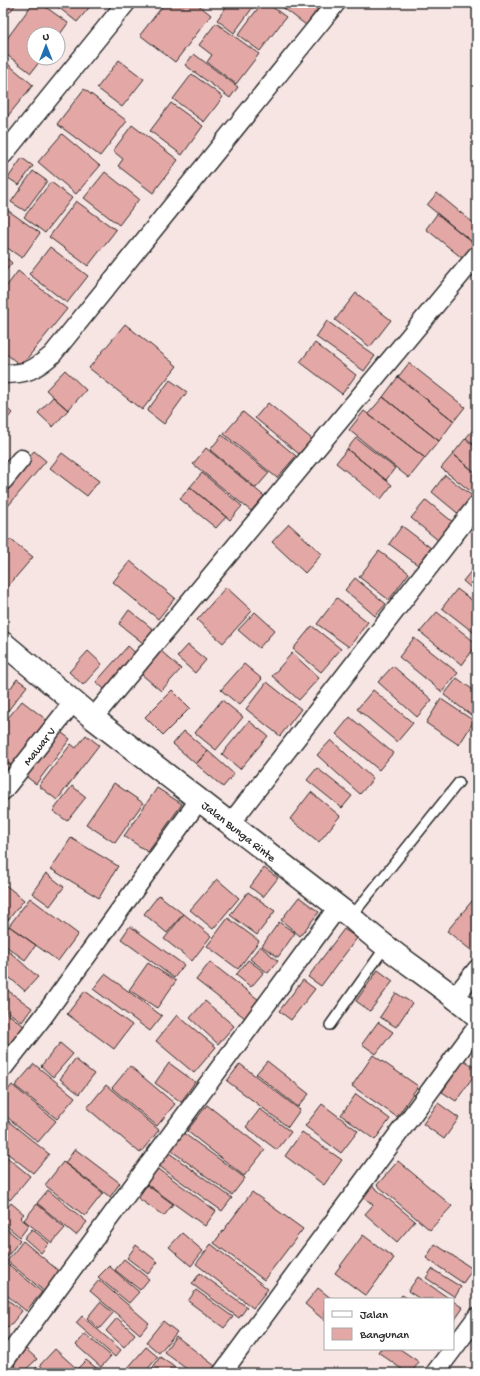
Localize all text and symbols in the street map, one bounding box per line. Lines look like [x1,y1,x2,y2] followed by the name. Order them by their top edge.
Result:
[26,26,66,66] north arrow
[43,32,50,44] text: U
[21,725,60,769] street label: Mawar V
[198,799,278,866] street label: Jalan Bunga Rinte
[324,1298,454,1350] legend
[360,1309,388,1323] text: Jalan
[359,1329,409,1343] text: Bangunan

